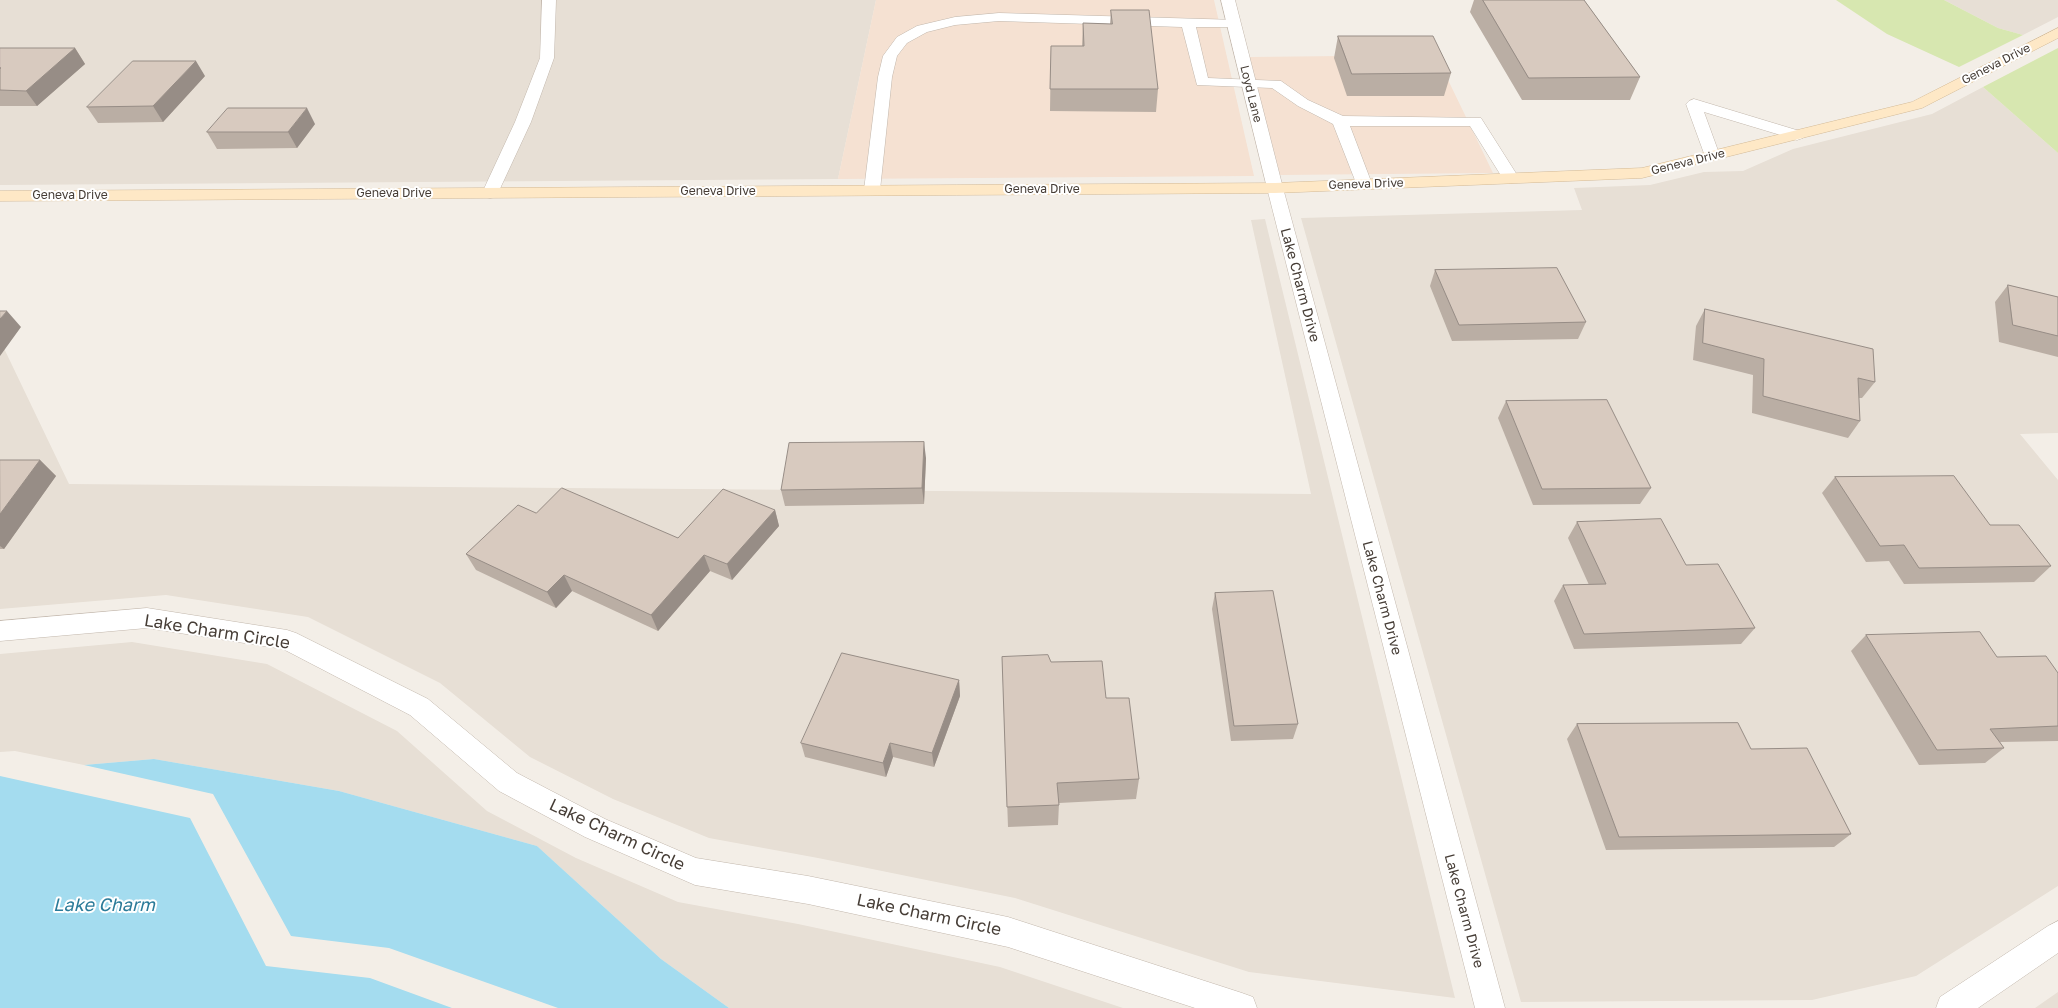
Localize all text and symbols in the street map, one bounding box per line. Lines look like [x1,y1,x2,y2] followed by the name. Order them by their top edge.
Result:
[1959,40,2033,88] street label: Geneva Drive
[1237,64,1265,124] street label: Loyd Lane
[1650,146,1726,178] street label: Geneva Drive
[1328,175,1404,193] street label: Geneva Drive
[1004,182,1080,196] street label: Geneva Drive
[680,184,756,198] street label: Geneva Drive
[356,186,432,200] street label: Geneva Drive
[32,188,108,202] street label: Geneva Drive
[1277,226,1323,344] street label: Lake Charm Drive
[1359,539,1405,657] street label: Lake Charm Drive
[143,610,291,654] street label: Lake Charm Circle
[546,795,688,875] street label: Lake Charm Circle
[1441,852,1487,970] street label: Lake Charm Drive
[855,890,1003,940] street label: Lake Charm Circle
[53,894,155,916] water label: Lake Charm

